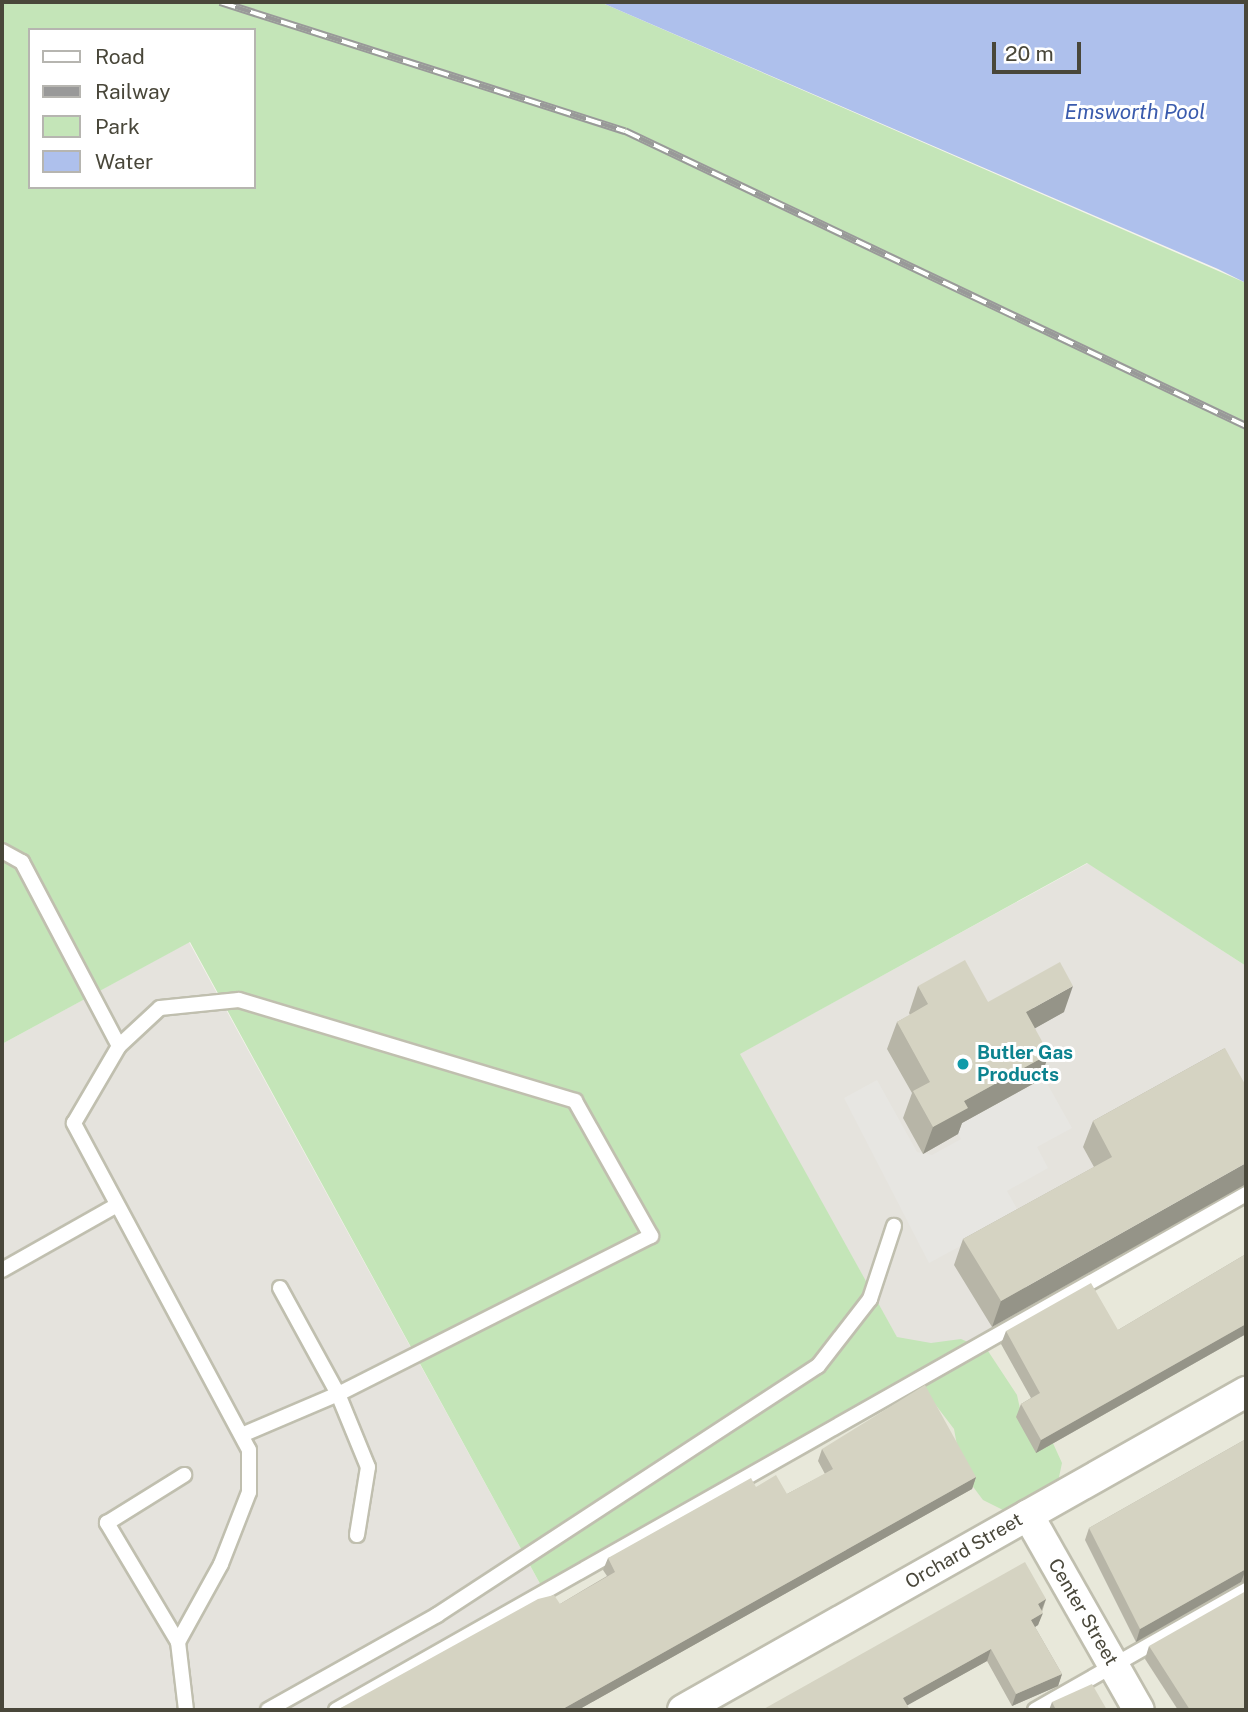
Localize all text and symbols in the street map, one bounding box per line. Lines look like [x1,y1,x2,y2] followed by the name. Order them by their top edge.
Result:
[28,28,256,189] legend
[996,28,1085,72] scale bar
[1005,41,1054,66] text: 20 m
[95,44,145,69] text: Road
[95,79,171,104] text: Railway
[1065,99,1205,125] water label: Emsworth Pool
[95,114,140,139] text: Park
[95,149,153,174] text: Water
[977,1042,1073,1086] place label: Butler Gas Products
[955,1056,971,1072] marker: Butler Gas Products
[901,1508,1027,1594] street label: Orchard Street
[1043,1554,1123,1670] street label: Center Street

